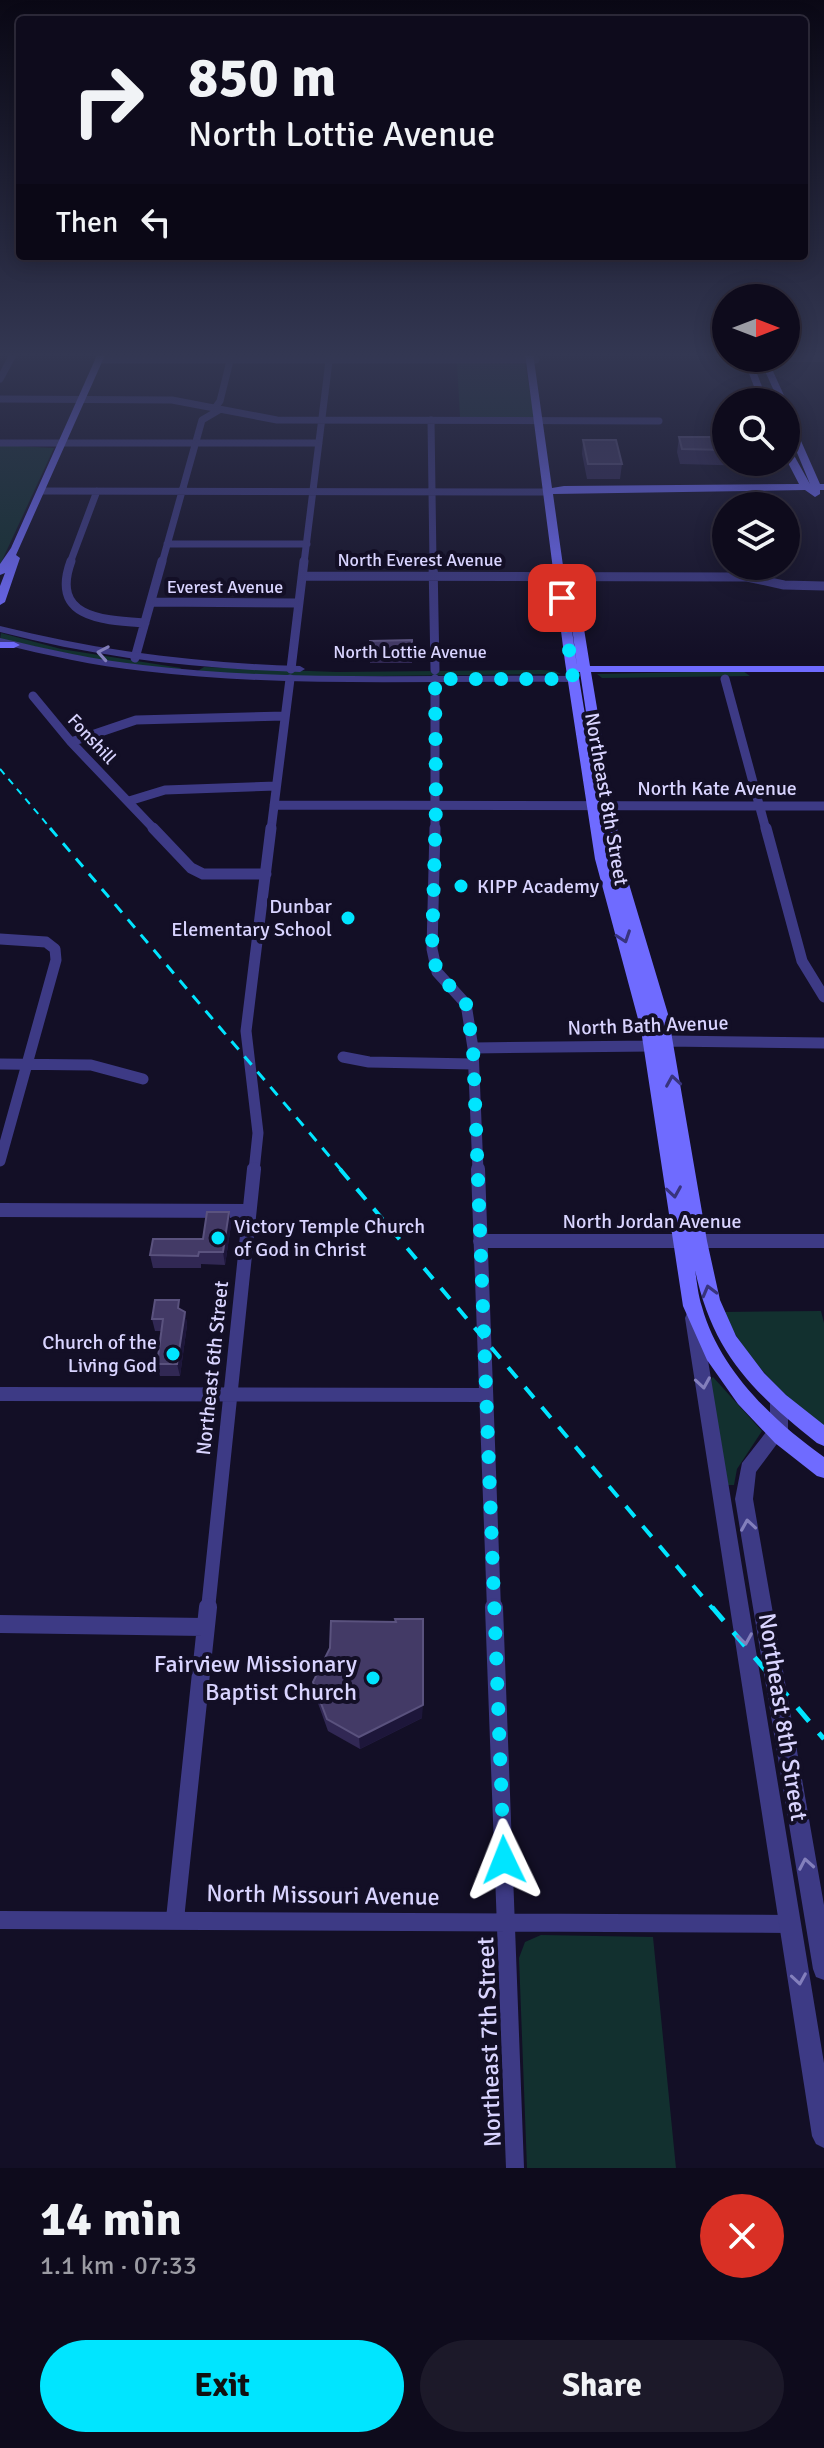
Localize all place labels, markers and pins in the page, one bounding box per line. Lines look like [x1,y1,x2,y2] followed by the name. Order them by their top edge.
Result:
[528,564,596,632] pin
[477,874,600,899] place label: KIPP Academy
[452,877,470,895] marker: KIPP Academy
[171,894,333,942] place label: Dunbar Elementary School
[339,909,357,927] marker: Dunbar Elementary School
[234,1214,425,1262] place label: Victory Temple Church of God in Christ
[209,1229,227,1247] marker: Victory Temple Church of God in Christ
[42,1330,157,1378] place label: Church of the Living God
[164,1345,182,1363] marker: Church of the Living God
[154,1649,357,1707] place label: Fairview Missionary Baptist Church
[364,1669,382,1687] marker: Fairview Missionary Baptist Church

